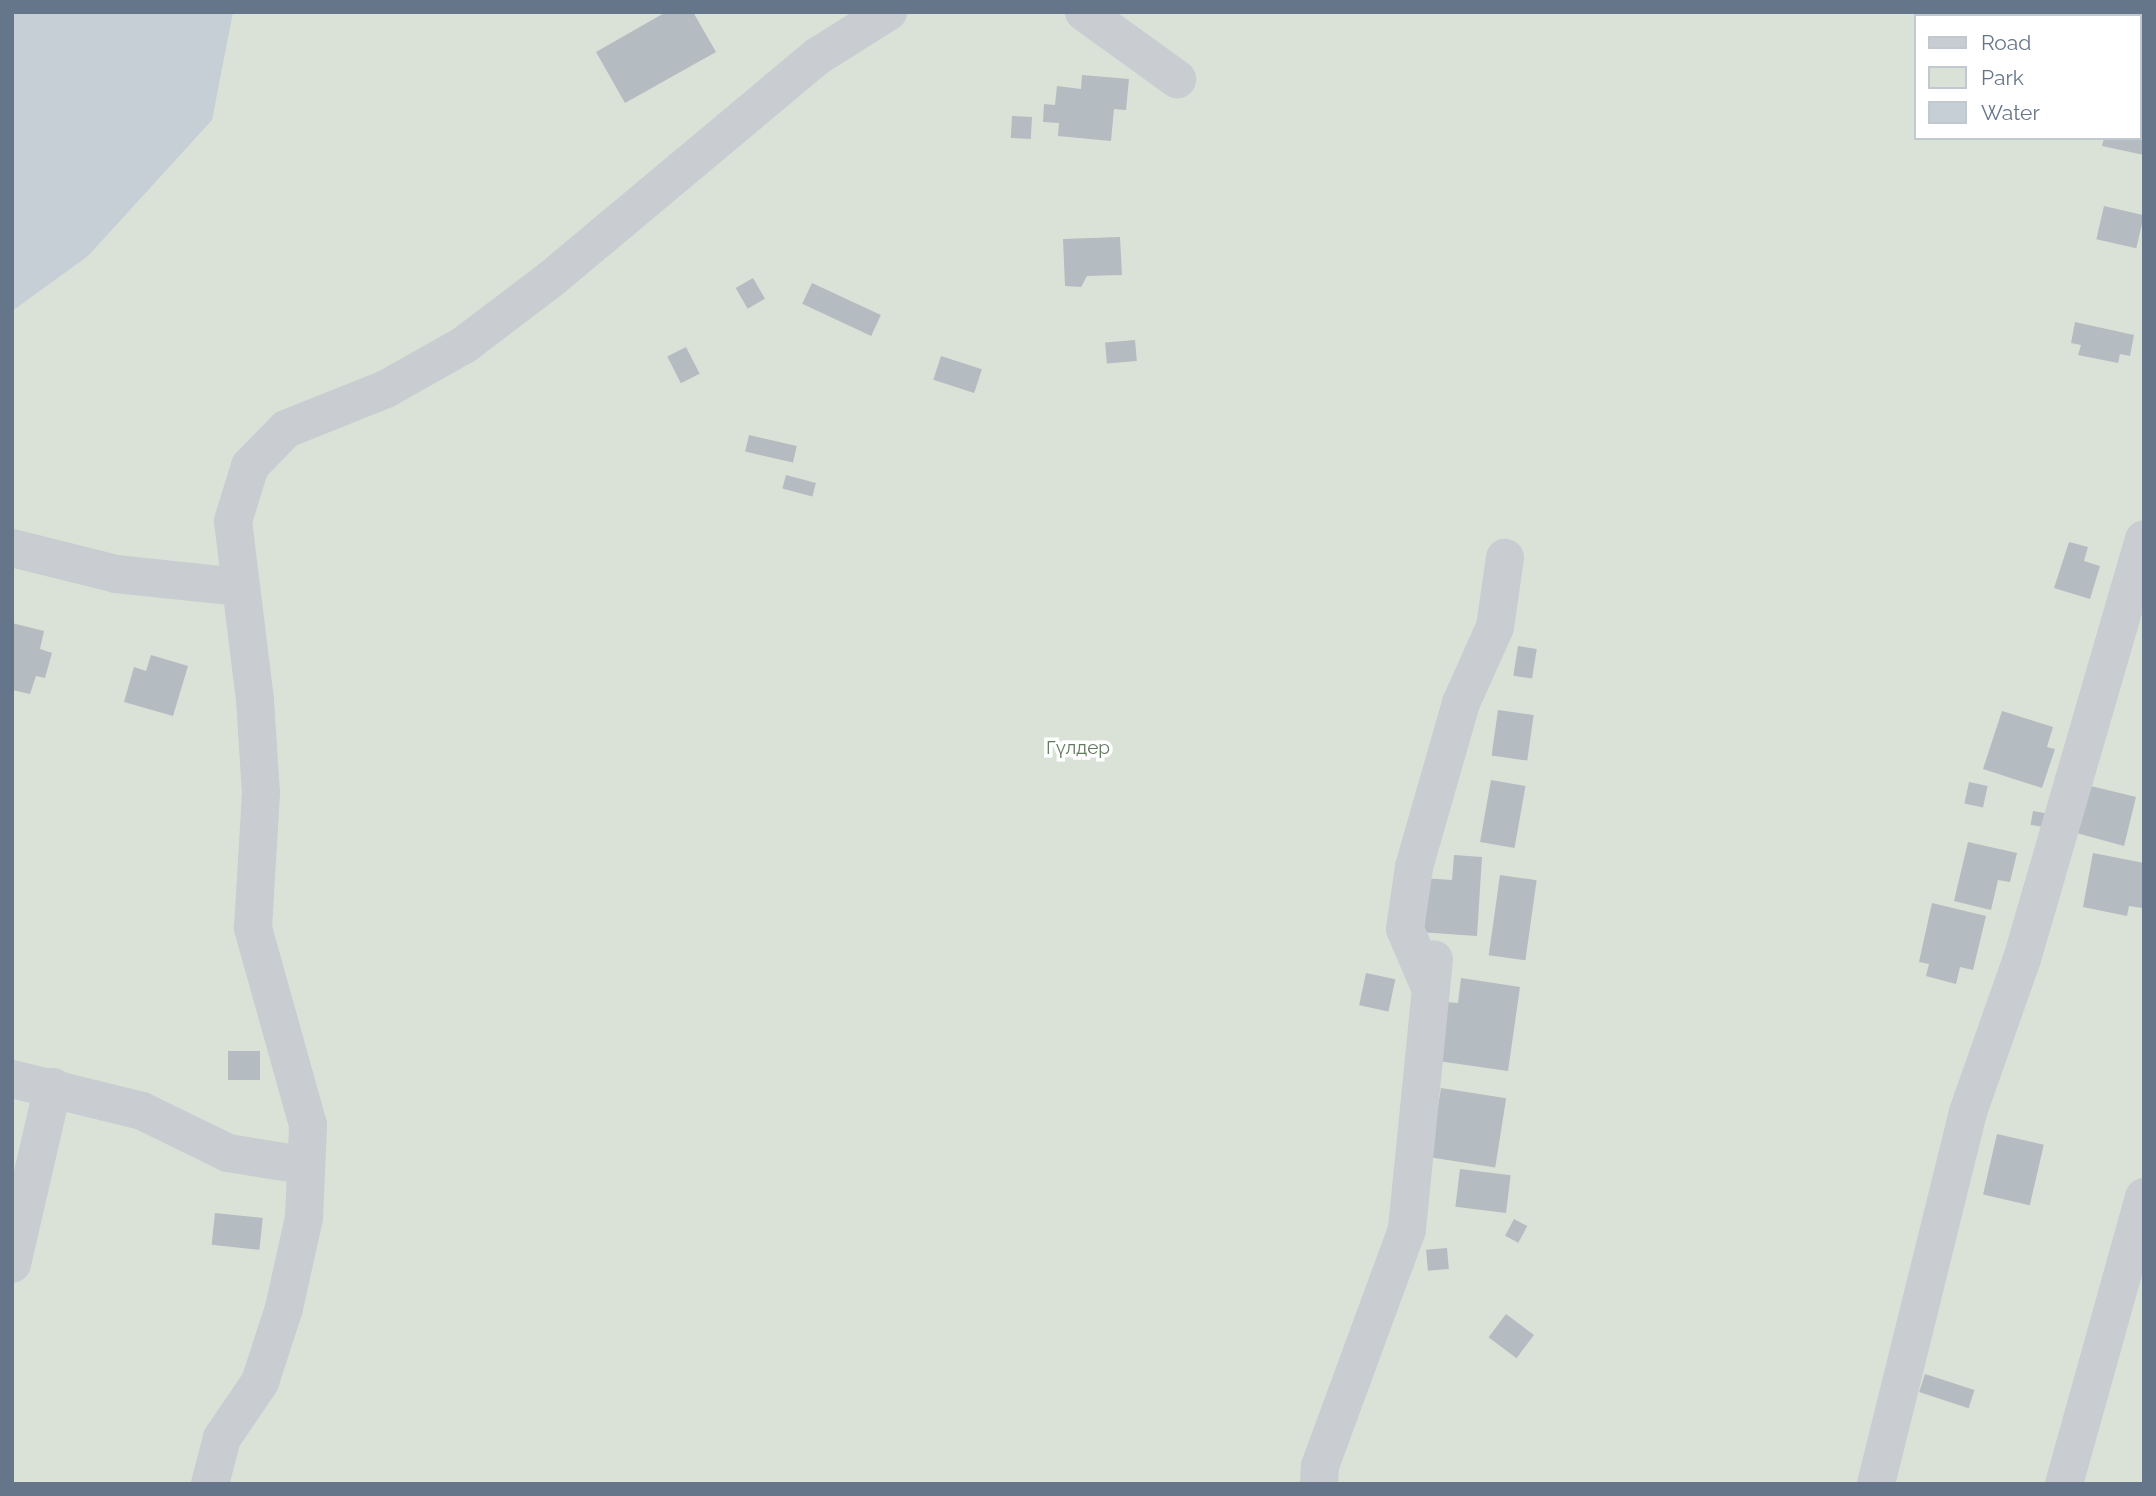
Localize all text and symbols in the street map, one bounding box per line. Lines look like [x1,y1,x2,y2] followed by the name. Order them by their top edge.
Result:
[1914,14,2142,140] legend
[1981,30,2031,55] text: Road
[1981,65,2024,90] text: Park
[1981,100,2040,125] text: Water
[1046,737,1110,759] park label: Гүлдер

